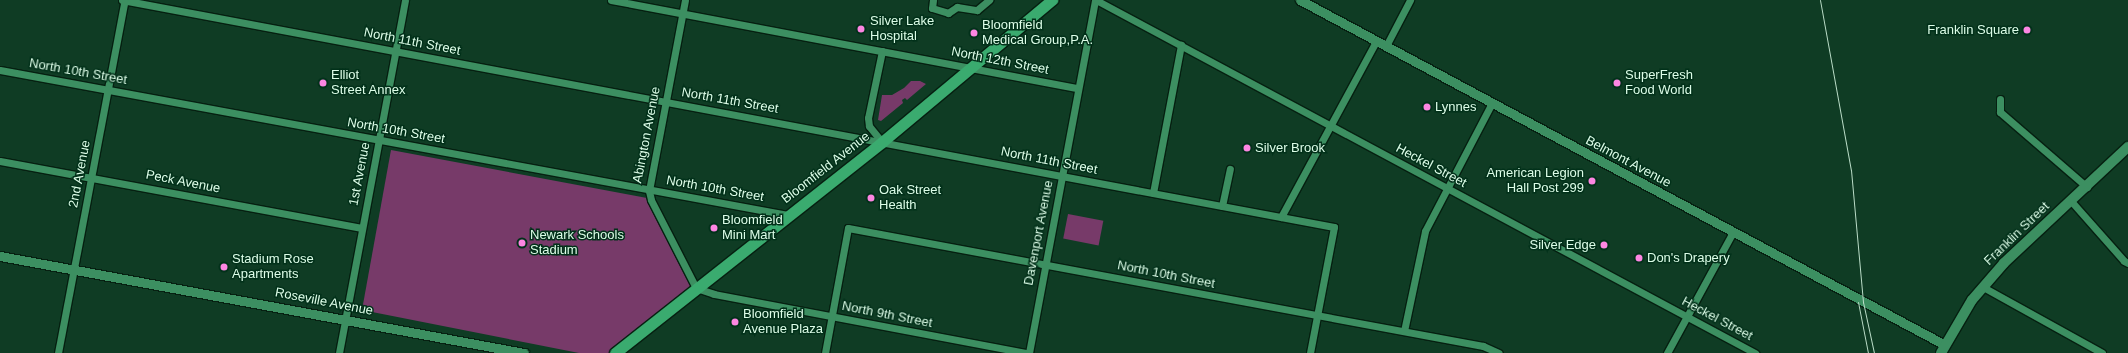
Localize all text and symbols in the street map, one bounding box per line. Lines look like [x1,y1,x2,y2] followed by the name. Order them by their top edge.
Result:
[870,14,934,45] place label: Silver Lake Hospital
[982,18,1093,49] place label: Bloomfield Medical Group,P.A.
[1927,22,2019,38] place label: Franklin Square
[855,23,867,35] marker: Silver Lake Hospital
[362,25,462,59] street label: North 11th Street
[2022,25,2032,35] marker: Franklin Square
[969,28,979,38] marker: Bloomfield Medical Group,P.A.
[950,44,1050,78] street label: North 12th Street
[28,56,128,88] street label: North 10th Street
[331,68,406,99] place label: Elliot Street Annex
[1625,68,1693,99] place label: SuperFresh Food World
[318,78,328,88] marker: Elliot Street Annex
[1612,78,1622,88] marker: SuperFresh Food World
[630,85,664,185] street label: Abington Avenue
[680,85,780,117] street label: North 11th Street
[1435,99,1476,115] place label: Lynnes
[1422,102,1432,112] marker: Lynnes
[346,115,446,147] street label: North 10th Street
[779,129,873,207] street label: Bloomfield Avenue
[1582,133,1674,191] street label: Belmont Avenue
[66,139,94,209] street label: 2nd Avenue
[1255,140,1325,156] place label: Silver Brook
[346,141,374,207] street label: 1st Avenue
[1393,141,1469,191] street label: Heckel Street
[1242,143,1252,153] marker: Silver Brook
[999,144,1099,178] street label: North 11th Street
[1486,166,1584,197] place label: American Legion Hall Post 299
[144,167,222,197] street label: Peck Avenue
[665,173,765,205] street label: North 10th Street
[1587,176,1597,186] marker: American Legion Hall Post 299
[1021,179,1057,287] street label: Davenport Avenue
[879,183,941,214] place label: Oak Street Health
[866,193,876,203] marker: Oak Street Health
[1981,199,2053,269] street label: Franklin Street
[722,213,783,244] place label: Bloomfield Mini Mart
[709,223,719,233] marker: Bloomfield Mini Mart
[530,228,624,259] place label: Newark Schools Stadium
[1530,237,1596,253] place label: Silver Edge
[517,238,527,248] marker: Newark Schools Stadium
[1599,240,1609,250] marker: Silver Edge
[1647,250,1730,266] place label: Don's Drapery
[232,252,314,283] place label: Stadium Rose Apartments
[1634,253,1644,263] marker: Don's Drapery
[1116,258,1216,292] street label: North 10th Street
[219,262,229,272] marker: Stadium Rose Apartments
[273,285,375,319] street label: Roseville Avenue
[1679,294,1755,344] street label: Heckel Street
[840,299,934,331] street label: North 9th Street
[743,307,823,338] place label: Bloomfield Avenue Plaza
[730,317,740,327] marker: Bloomfield Avenue Plaza

